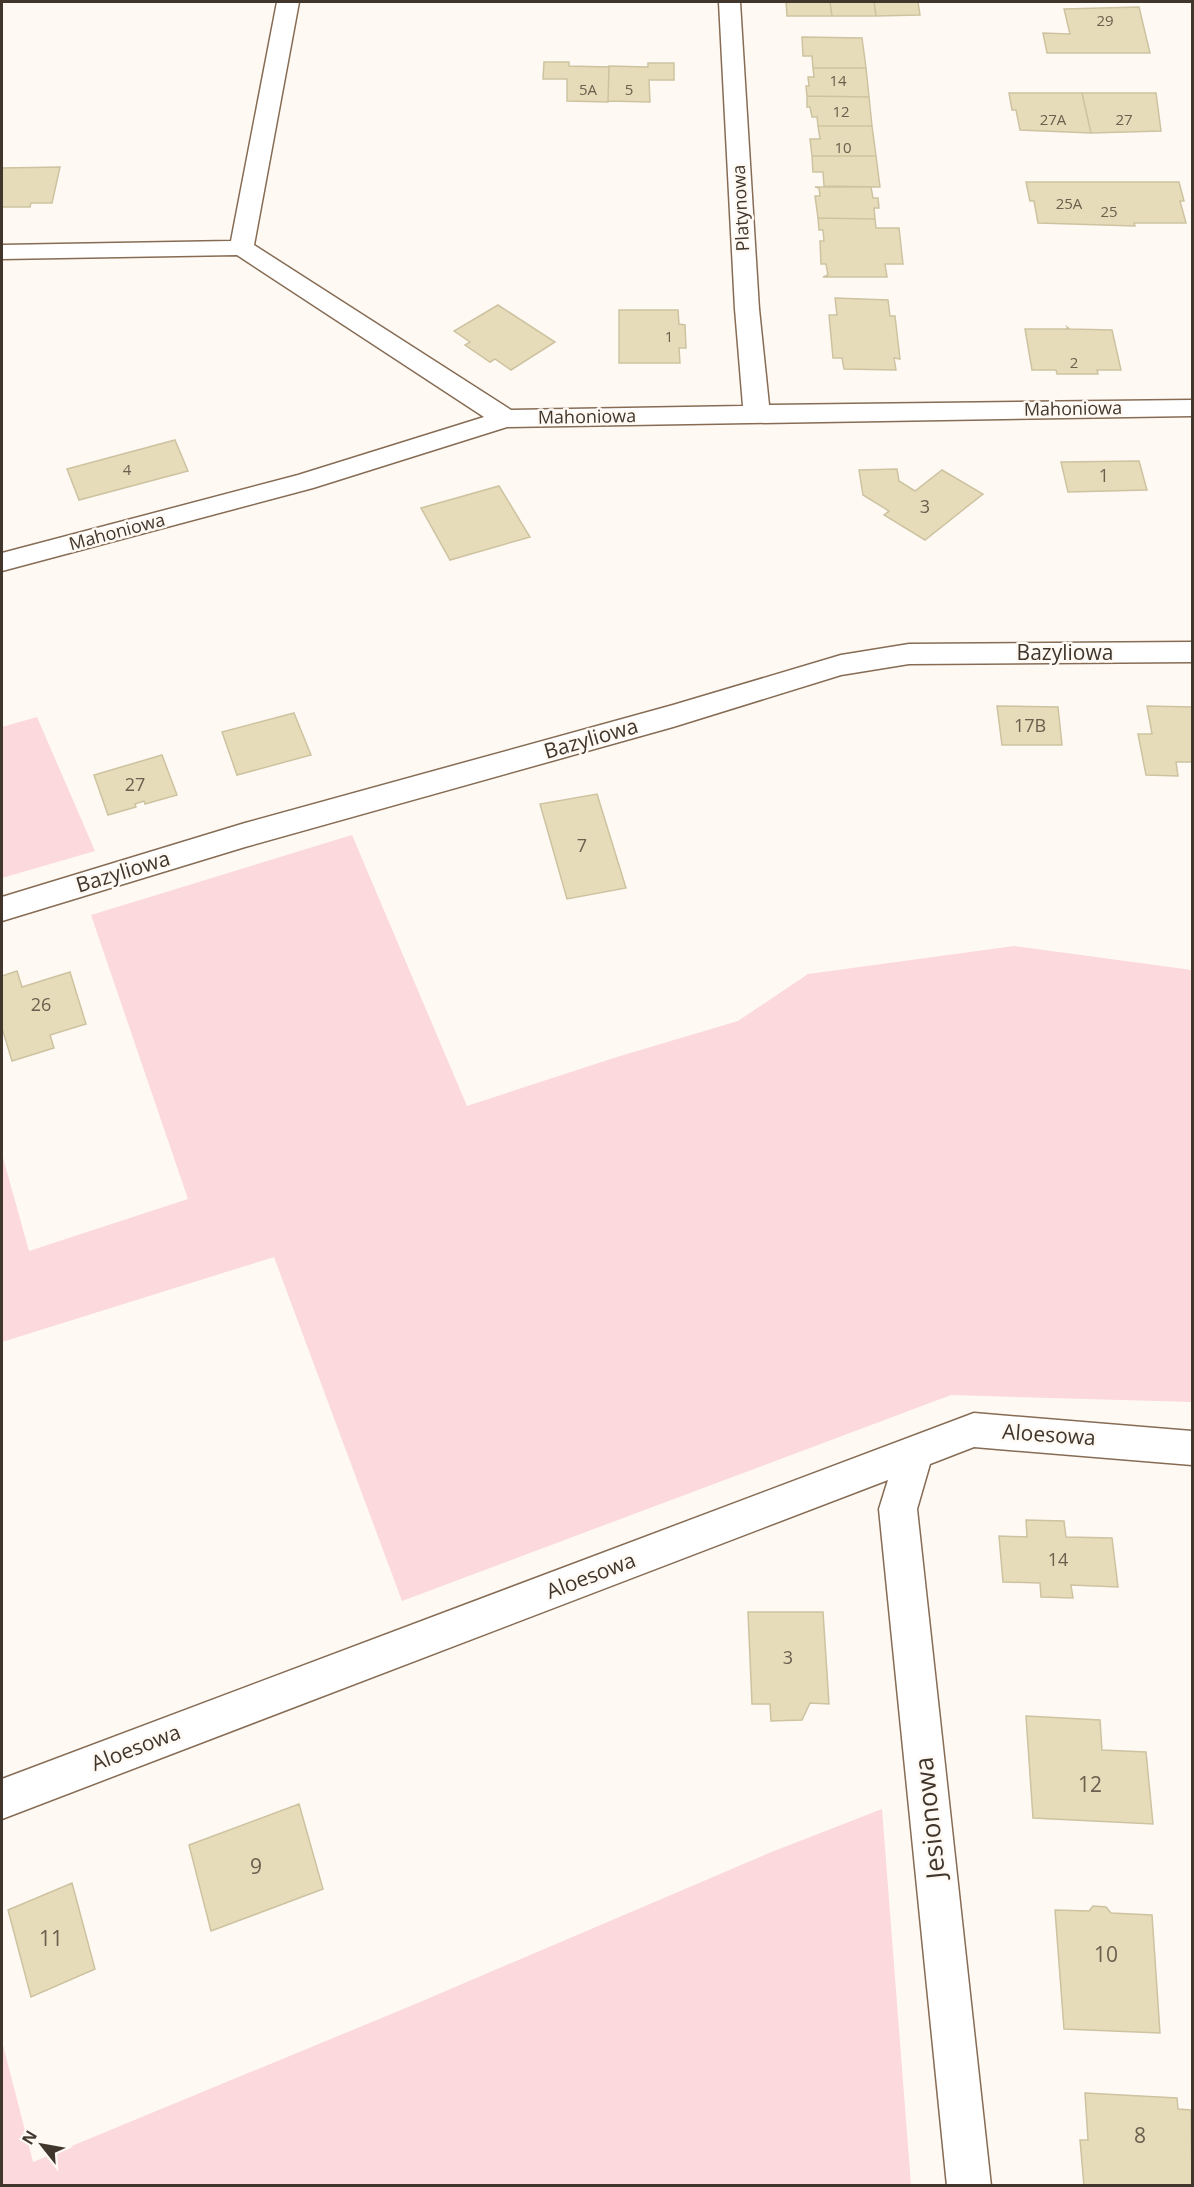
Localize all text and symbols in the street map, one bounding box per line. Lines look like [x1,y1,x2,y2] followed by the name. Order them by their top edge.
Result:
[1096,10,1114,30] house number: 29
[829,70,847,90] house number: 14
[579,79,598,99] house number: 5A
[625,79,633,99] house number: 5
[832,101,850,121] house number: 12
[1040,109,1067,129] house number: 27A
[1115,109,1133,129] house number: 27
[834,137,852,157] house number: 10
[726,164,754,252] street label: Platynowa
[1056,193,1083,213] house number: 25A
[1100,201,1118,221] house number: 25
[665,326,673,346] house number: 1
[1070,352,1078,372] house number: 2
[1024,395,1122,421] street label: Mahoniowa
[538,403,636,429] street label: Mahoniowa
[123,459,132,479] house number: 4
[1099,463,1109,487] house number: 1
[920,494,930,518] house number: 3
[66,507,167,555] street label: Mahoniowa
[1017,638,1113,666] street label: Bazyliowa
[540,711,641,765] street label: Bazyliowa
[1014,713,1046,737] house number: 17B
[125,772,145,796] house number: 27
[577,833,587,857] house number: 7
[72,844,173,899] street label: Bazyliowa
[31,992,51,1016] house number: 26
[1001,1417,1097,1451] street label: Aloesowa
[542,1545,639,1605] street label: Aloesowa
[1048,1547,1068,1571] house number: 14
[783,1645,793,1669] house number: 3
[87,1717,184,1777] street label: Aloesowa
[905,1755,954,1884] street label: Jesionowa
[1078,1770,1102,1798] house number: 12
[250,1852,262,1880] house number: 9
[39,1924,63,1952] house number: 11
[1094,1940,1118,1968] house number: 10
[12,2115,72,2175] north arrow
[1134,2121,1146,2149] house number: 8
[16,2126,42,2149] text: N

